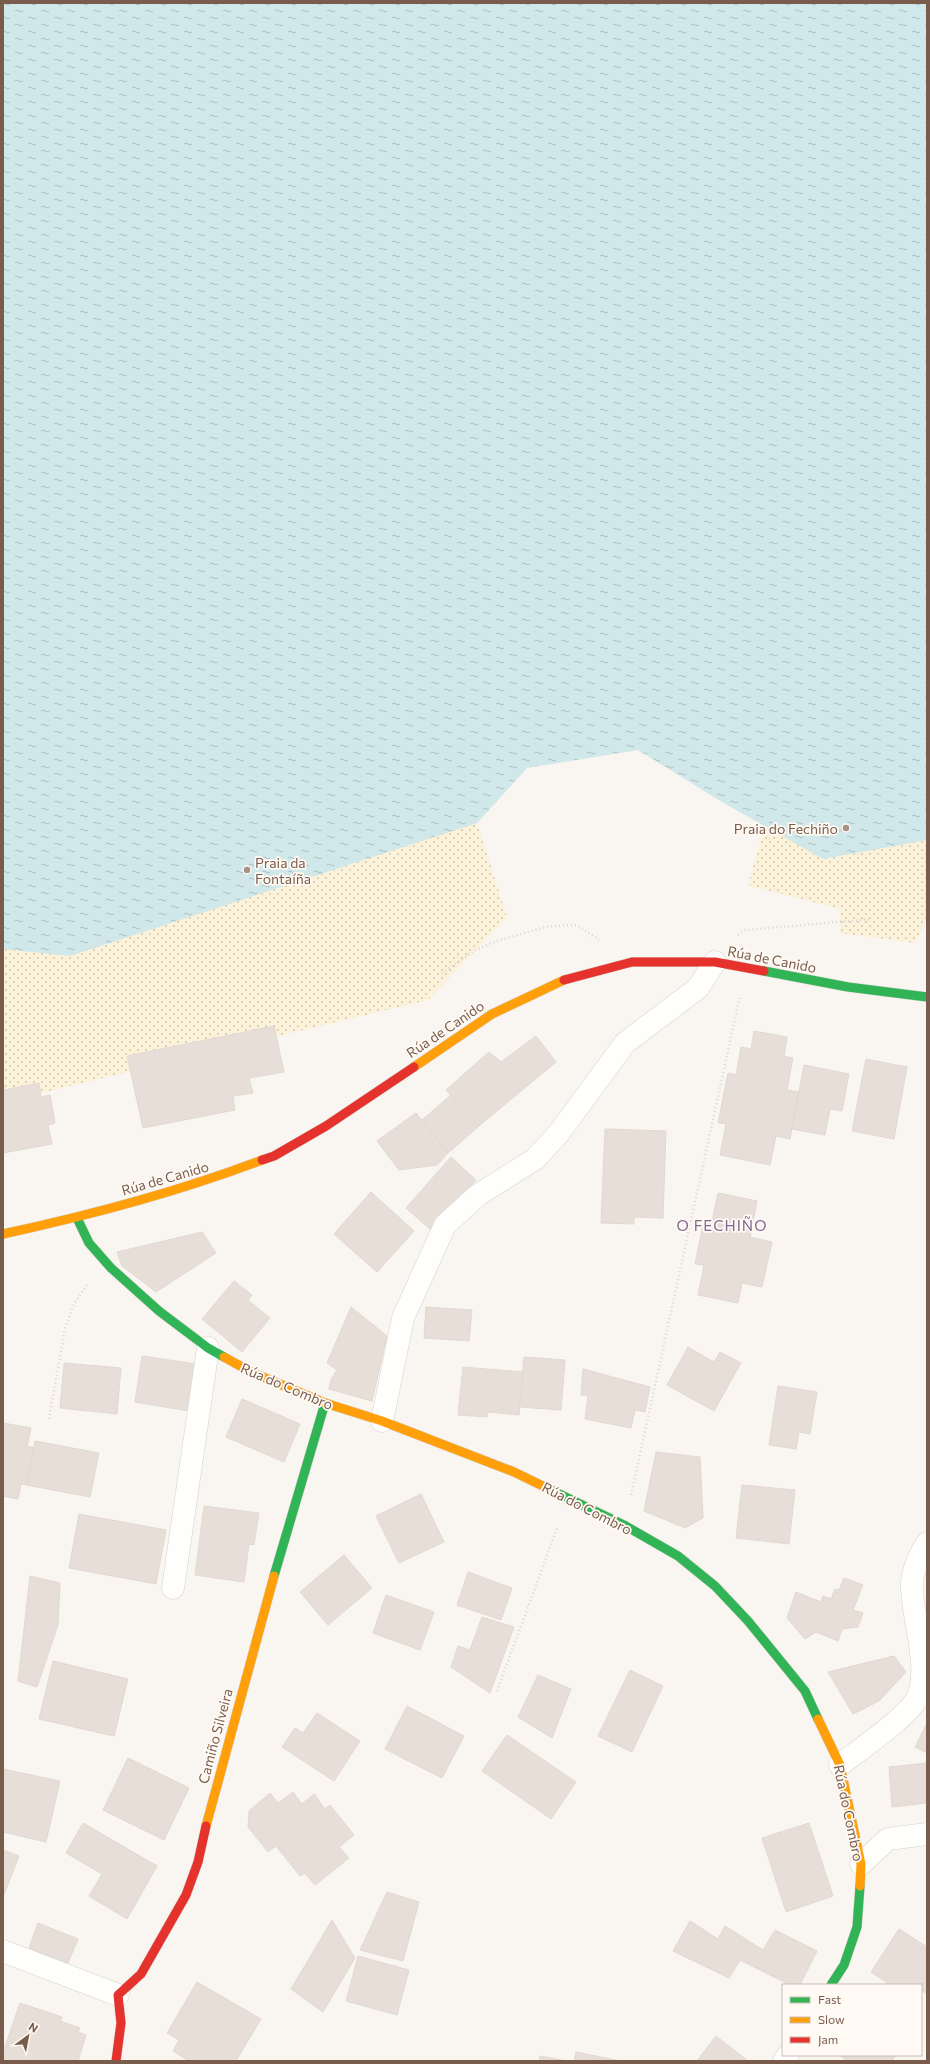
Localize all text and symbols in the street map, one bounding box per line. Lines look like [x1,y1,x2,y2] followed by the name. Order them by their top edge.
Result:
[734,820,838,837] place label: Praia do Fechiño
[841,823,851,833] marker: Praia do Fechiño
[255,854,311,887] place label: Praia da Fontaíña
[242,865,252,875] marker: Praia da Fontaíña
[726,942,818,976] street label: Rúa de Canido
[403,997,487,1061] street label: Rúa de Canido
[119,1157,211,1199] street label: Rúa de Canido
[677,1216,767,1234] district label: O FECHIÑO
[238,1359,336,1413] street label: Rúa do Combro
[539,1478,635,1538] street label: Rúa do Combro
[194,1687,236,1785] street label: Camiño Silveira
[830,1763,868,1863] street label: Rúa do Combro
[782,1984,922,2056] legend
[818,1992,841,2006] text: Fast
[818,2012,845,2026] text: Slow
[8,2016,48,2056] north arrow
[27,2019,41,2035] text: N
[818,2032,838,2047] text: Jam

